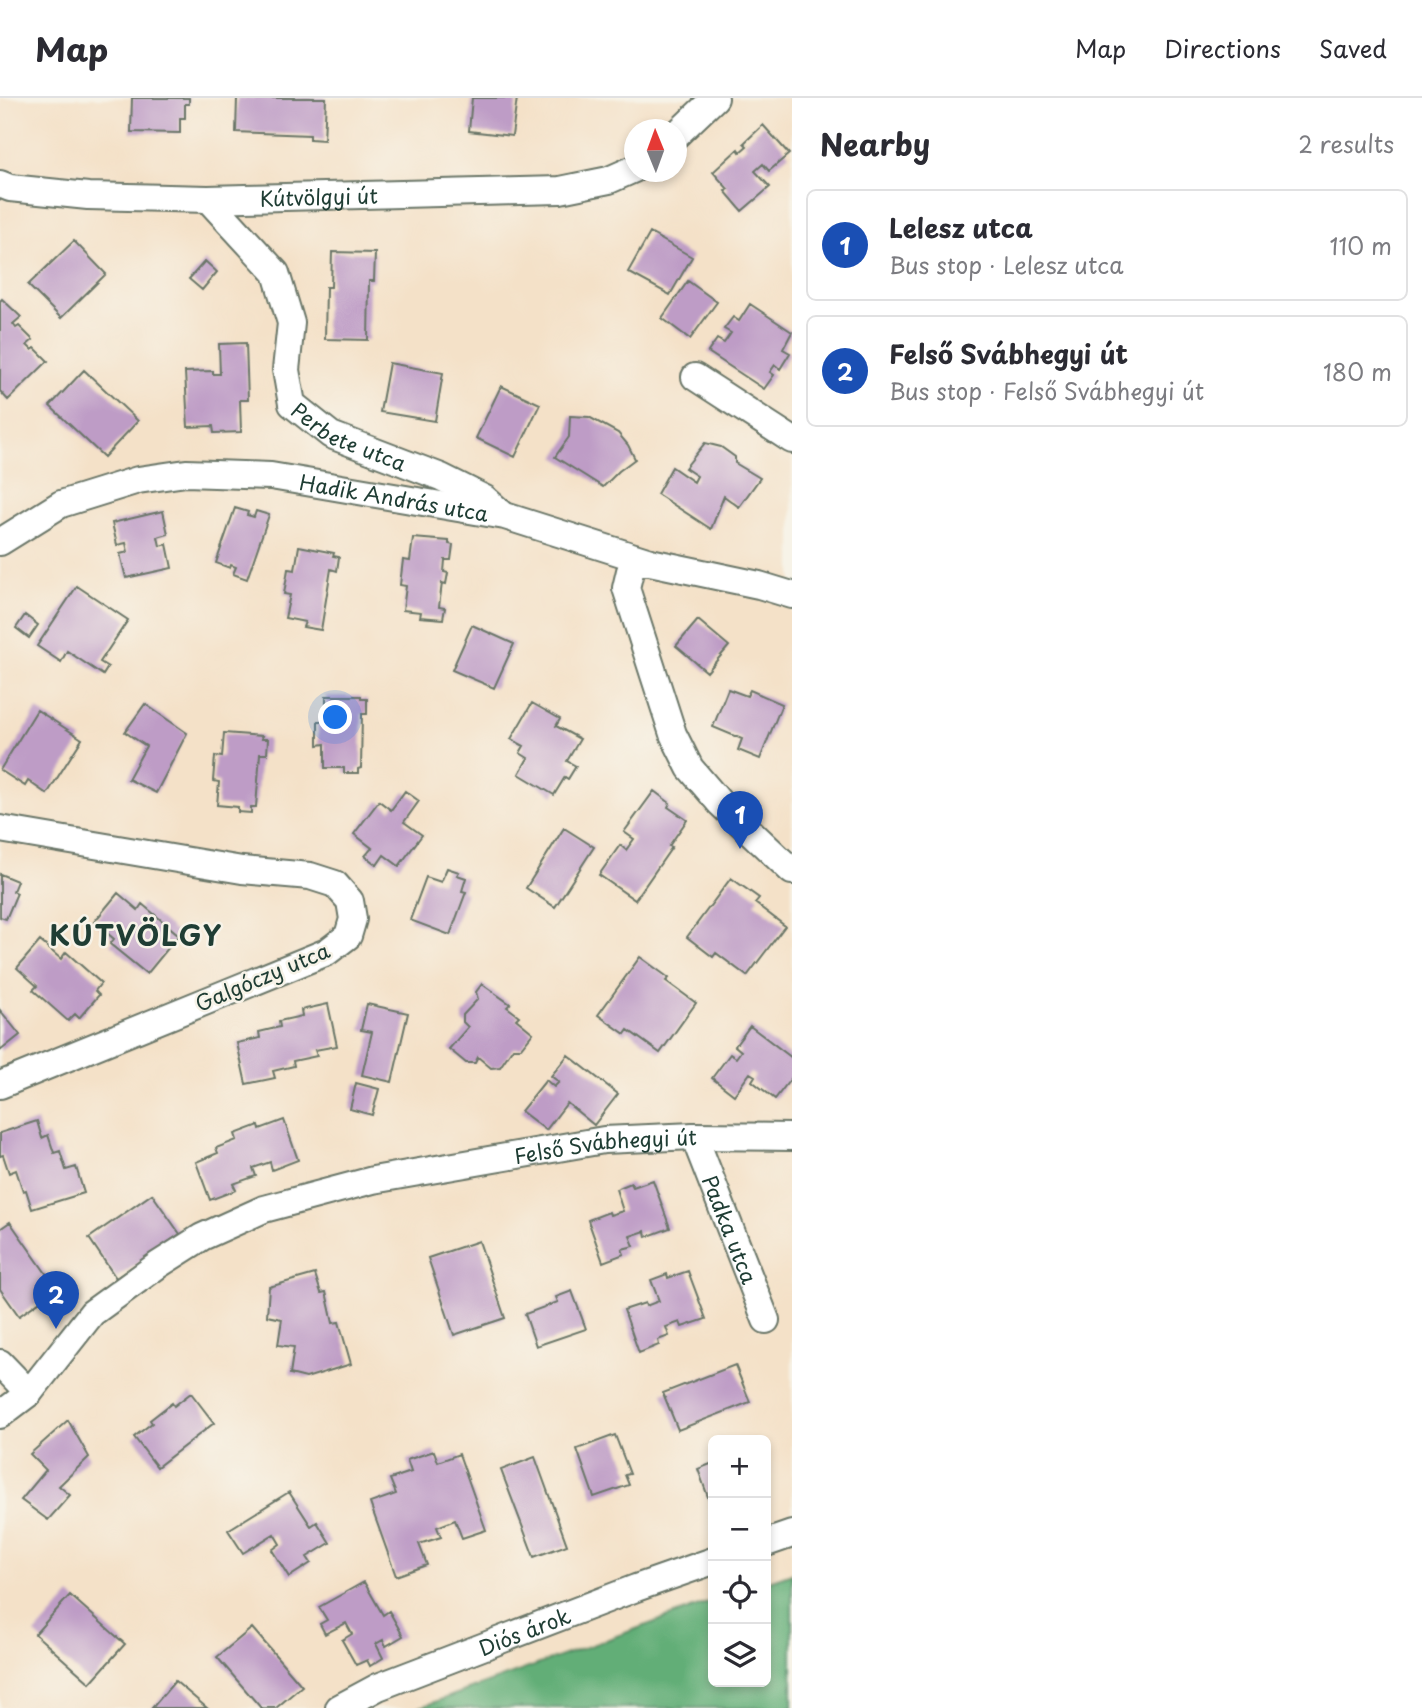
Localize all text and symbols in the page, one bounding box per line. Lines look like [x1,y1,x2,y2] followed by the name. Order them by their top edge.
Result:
[35,23,108,73] text: Map
[1075,30,1126,66] text: Map
[1164,30,1281,66] text: Directions
[1319,30,1387,66] text: Saved
[624,119,687,182] north arrow
[820,121,930,166] text: Nearby
[1298,126,1394,161] text: 2 results
[259,179,378,214] street label: Kútvölgyi út
[889,208,1033,247] text: Lelesz utca
[840,228,851,263] text: 1
[1330,228,1392,263] text: 110 m
[889,247,1123,282] text: Bus stop · Lelesz utca
[889,334,1128,373] text: Felső Svábhegyi út
[837,354,853,389] text: 2
[1323,354,1392,389] text: 180 m
[889,373,1204,408] text: Bus stop · Felső Svábhegyi út
[285,394,411,478] street label: Perbete utca
[297,465,491,529] street label: Hadik András utca
[318,700,352,734] your location
[717,791,763,849] pin: 1
[49,913,223,956] district label: KÚTVÖLGY
[190,933,334,1019] street label: Galgóczy utca
[511,1120,697,1171] street label: Felső Svábhegyi út
[695,1170,766,1288] street label: Padka utca
[33,1271,79,1329] pin: 2
[708,1435,771,1687] map controls
[708,1435,771,1498] button: +
[708,1498,771,1561] button: −
[708,1561,771,1624] button: locate
[474,1599,575,1663] street label: Diós árok
[708,1624,771,1687] button: layers

